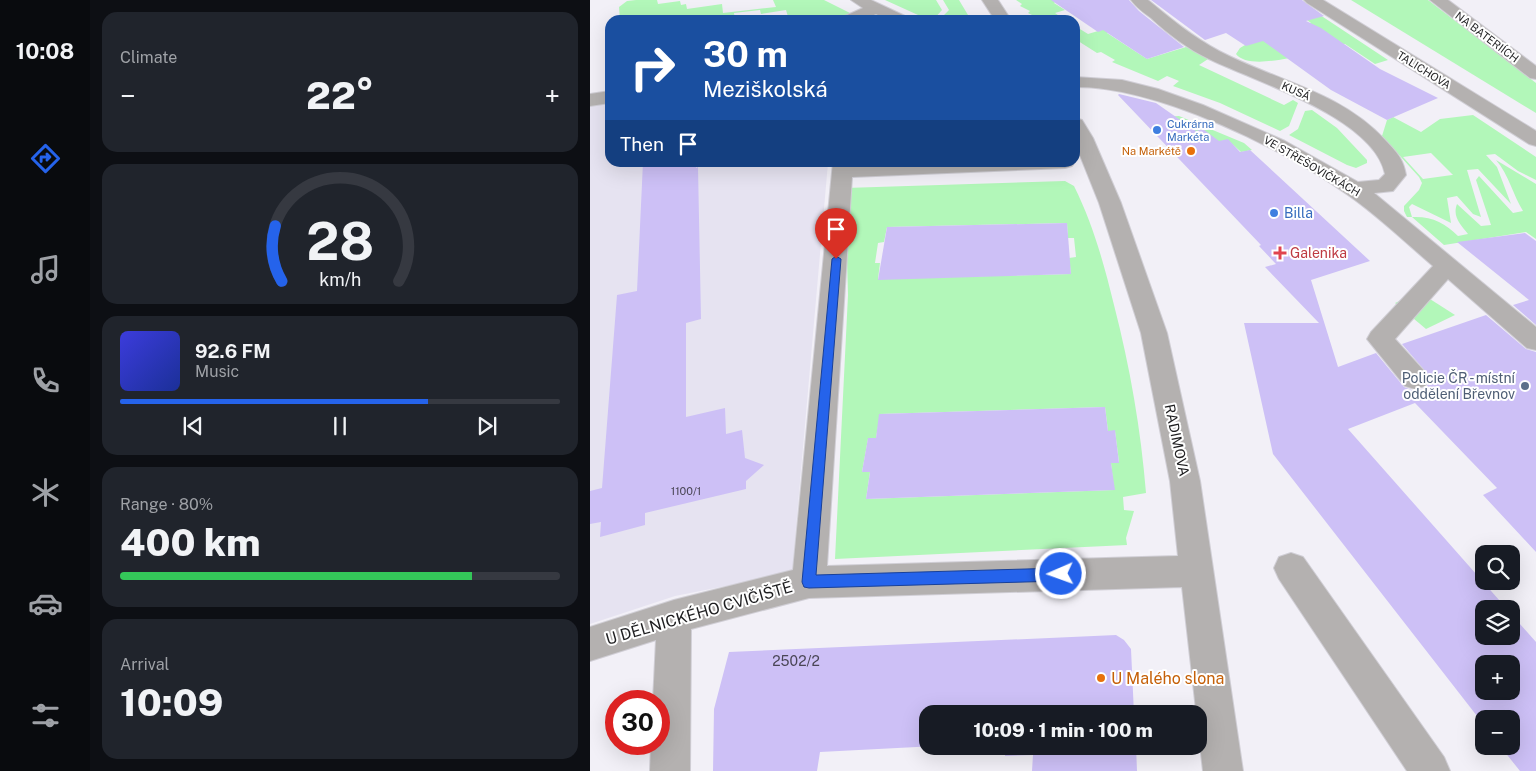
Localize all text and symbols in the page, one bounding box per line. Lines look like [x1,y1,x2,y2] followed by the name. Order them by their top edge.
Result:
[1453,9,1522,65] street label: NA BATERIÍCH
[703,34,788,75] text: 30 m
[620,35,685,100] icon: right
[16,38,74,64] text: 10:08
[120,48,177,67] text: Climate
[1395,49,1453,91] street label: TALICHOVA
[306,73,374,118] text: 22°
[703,76,828,102] text: Meziškolská
[120,79,136,112] text: −
[544,79,560,112] text: +
[1280,79,1313,103] street label: KUSÁ
[1167,118,1214,143] place label: Cukrárna Markéta
[1151,124,1163,136] marker: Cukrárna Markéta
[674,130,702,158] icon: arrive
[620,133,664,155] text: Then
[1262,133,1363,199] street label: VE STŘEŠOVIČKÁCH
[28,141,63,176] icon: directions
[1122,145,1181,157] place label: Na Markétě
[1185,145,1197,157] marker: Na Markétě
[1284,205,1313,221] place label: Billa
[1268,207,1280,219] marker: Billa
[815,208,857,259] pin
[306,211,374,272] text: 28
[822,215,850,243] icon: arrive
[1290,245,1347,261] place label: Galenika
[1274,247,1286,259] marker: Galenika
[28,252,63,287] icon: music
[319,269,361,290] text: km/h
[195,340,271,362] text: 92.6 FM
[195,362,239,381] text: Music
[28,363,63,398] icon: phone
[1402,369,1516,402] place label: Policie ČR - místní oddělení Břevnov
[1519,380,1531,392] marker: Policie ČR - místní oddělení Břevnov
[1162,402,1192,478] street label: RADIMOVA
[179,412,207,440] icon: previous
[326,412,354,440] icon: pause
[473,412,501,440] icon: next
[28,475,63,510] icon: climate
[671,485,701,497] house number: 1100/1
[120,495,213,514] text: Range · 80%
[120,520,261,565] text: 400 km
[1475,545,1520,755] map controls
[1475,545,1520,590] button: search
[1034,547,1086,599] position arrow
[603,576,795,649] street label: U DĚLNICKÉHO CVIČIŠTĚ
[28,586,63,621] icon: car
[1475,600,1520,645] button: layers
[772,653,820,669] house number: 2502/2
[120,655,169,674] text: Arrival
[1475,655,1520,700] button: +
[1111,669,1224,688] place label: U Malého slona
[1095,672,1107,684] marker: U Malého slona
[120,680,223,725] text: 10:09
[605,690,670,755] speed limit sign: 30
[28,698,63,733] icon: filters
[1475,710,1520,755] button: −
[973,719,1153,741] text: 10:09 · 1 min · 100 m

